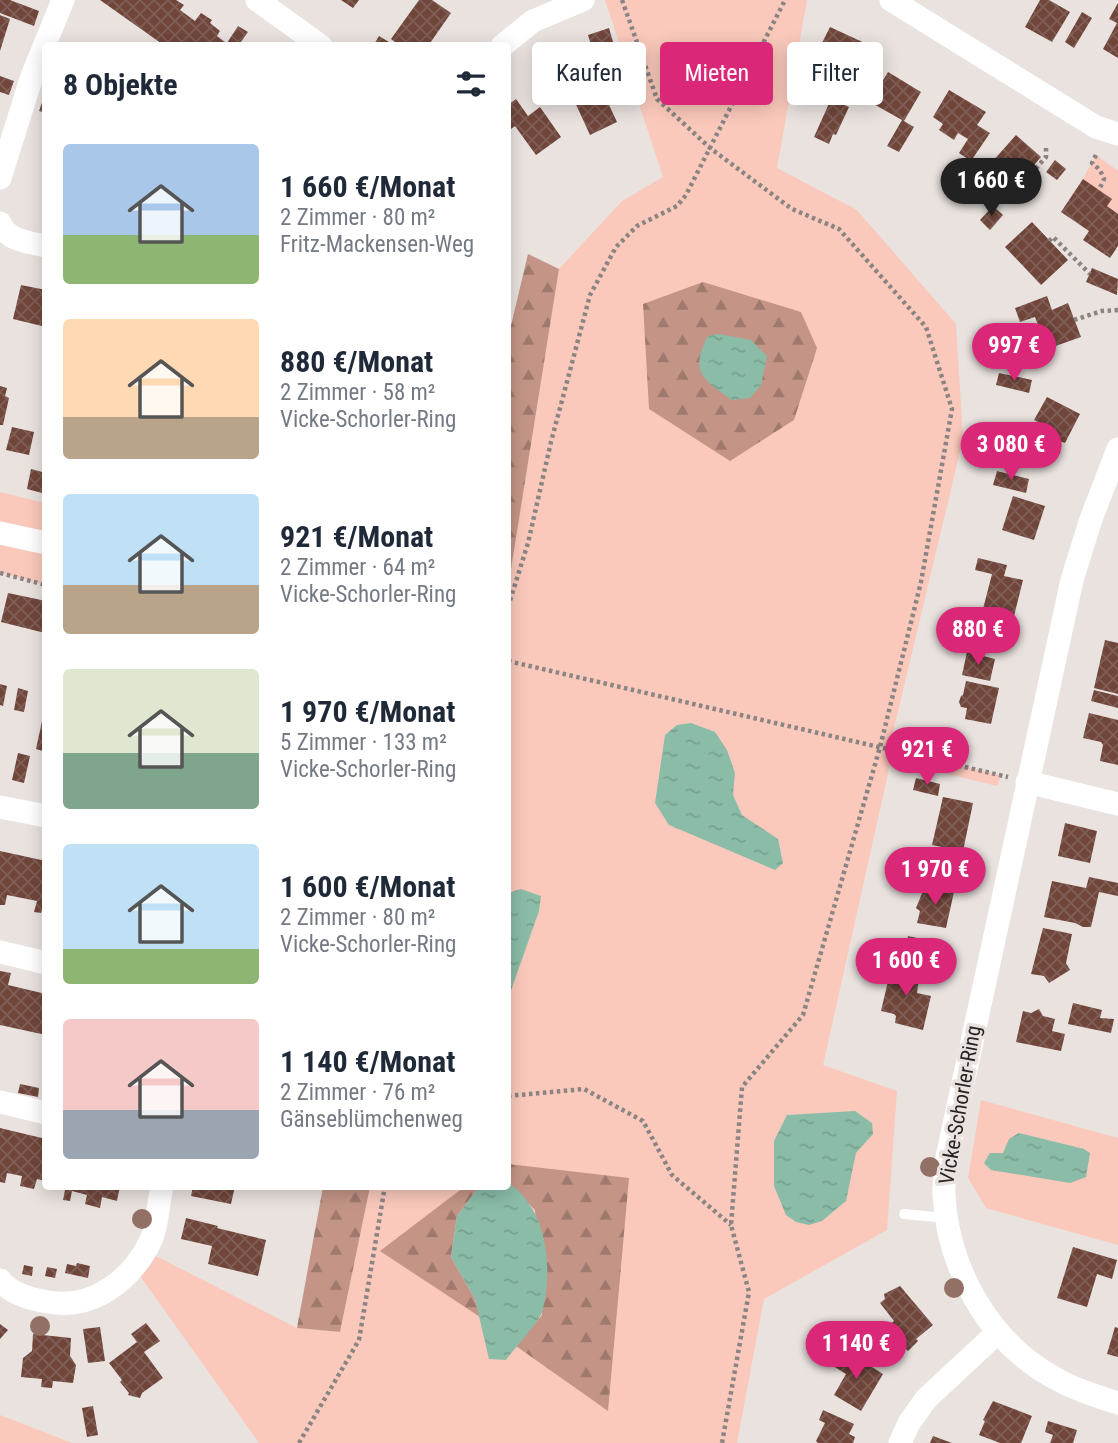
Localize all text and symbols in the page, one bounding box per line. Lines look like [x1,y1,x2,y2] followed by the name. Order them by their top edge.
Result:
[532,42,646,105] chip: Kaufen
[660,42,773,105] chip: Mieten
[787,42,883,105] chip: Filter
[452,65,490,103] icon: filters
[63,67,178,102] text: 8 Objekte
[926,158,1056,218] pin: 1 660 €
[957,167,1025,194] text: 1 660 €
[280,169,455,204] text: 1 660 €/Monat
[119,172,203,256] icon: home
[280,204,435,231] text: 2 Zimmer · 80 m²
[280,231,474,258] text: Fritz-Mackensen-Weg
[965,324,1063,383] pin: 997 €
[988,332,1040,359] text: 997 €
[280,344,433,379] text: 880 €/Monat
[119,347,203,431] icon: home
[280,379,435,406] text: 2 Zimmer · 58 m²
[280,406,456,433] text: Vicke-Schorler-Ring
[946,422,1076,482] pin: 3 080 €
[977,431,1045,458] text: 3 080 €
[280,519,433,554] text: 921 €/Monat
[119,522,203,606] icon: home
[280,554,435,581] text: 2 Zimmer · 64 m²
[280,581,456,608] text: Vicke-Schorler-Ring
[929,608,1027,667] pin: 880 €
[952,616,1004,643] text: 880 €
[280,694,455,729] text: 1 970 €/Monat
[119,697,203,781] icon: home
[878,728,976,787] pin: 921 €
[280,729,447,756] text: 5 Zimmer · 133 m²
[901,736,953,763] text: 921 €
[280,756,456,783] text: Vicke-Schorler-Ring
[870,848,1000,907] pin: 1 970 €
[901,856,969,883] text: 1 970 €
[280,869,455,904] text: 1 600 €/Monat
[119,872,203,956] icon: home
[280,904,435,931] text: 2 Zimmer · 80 m²
[280,931,456,958] text: Vicke-Schorler-Ring
[841,939,971,998] pin: 1 600 €
[872,947,940,974] text: 1 600 €
[934,1024,986,1186] street label: Vicke-Schorler-Ring
[280,1044,455,1079] text: 1 140 €/Monat
[119,1047,203,1131] icon: home
[280,1079,435,1106] text: 2 Zimmer · 76 m²
[280,1106,463,1133] text: Gänseblümchenweg
[791,1322,921,1381] pin: 1 140 €
[822,1330,890,1357] text: 1 140 €

